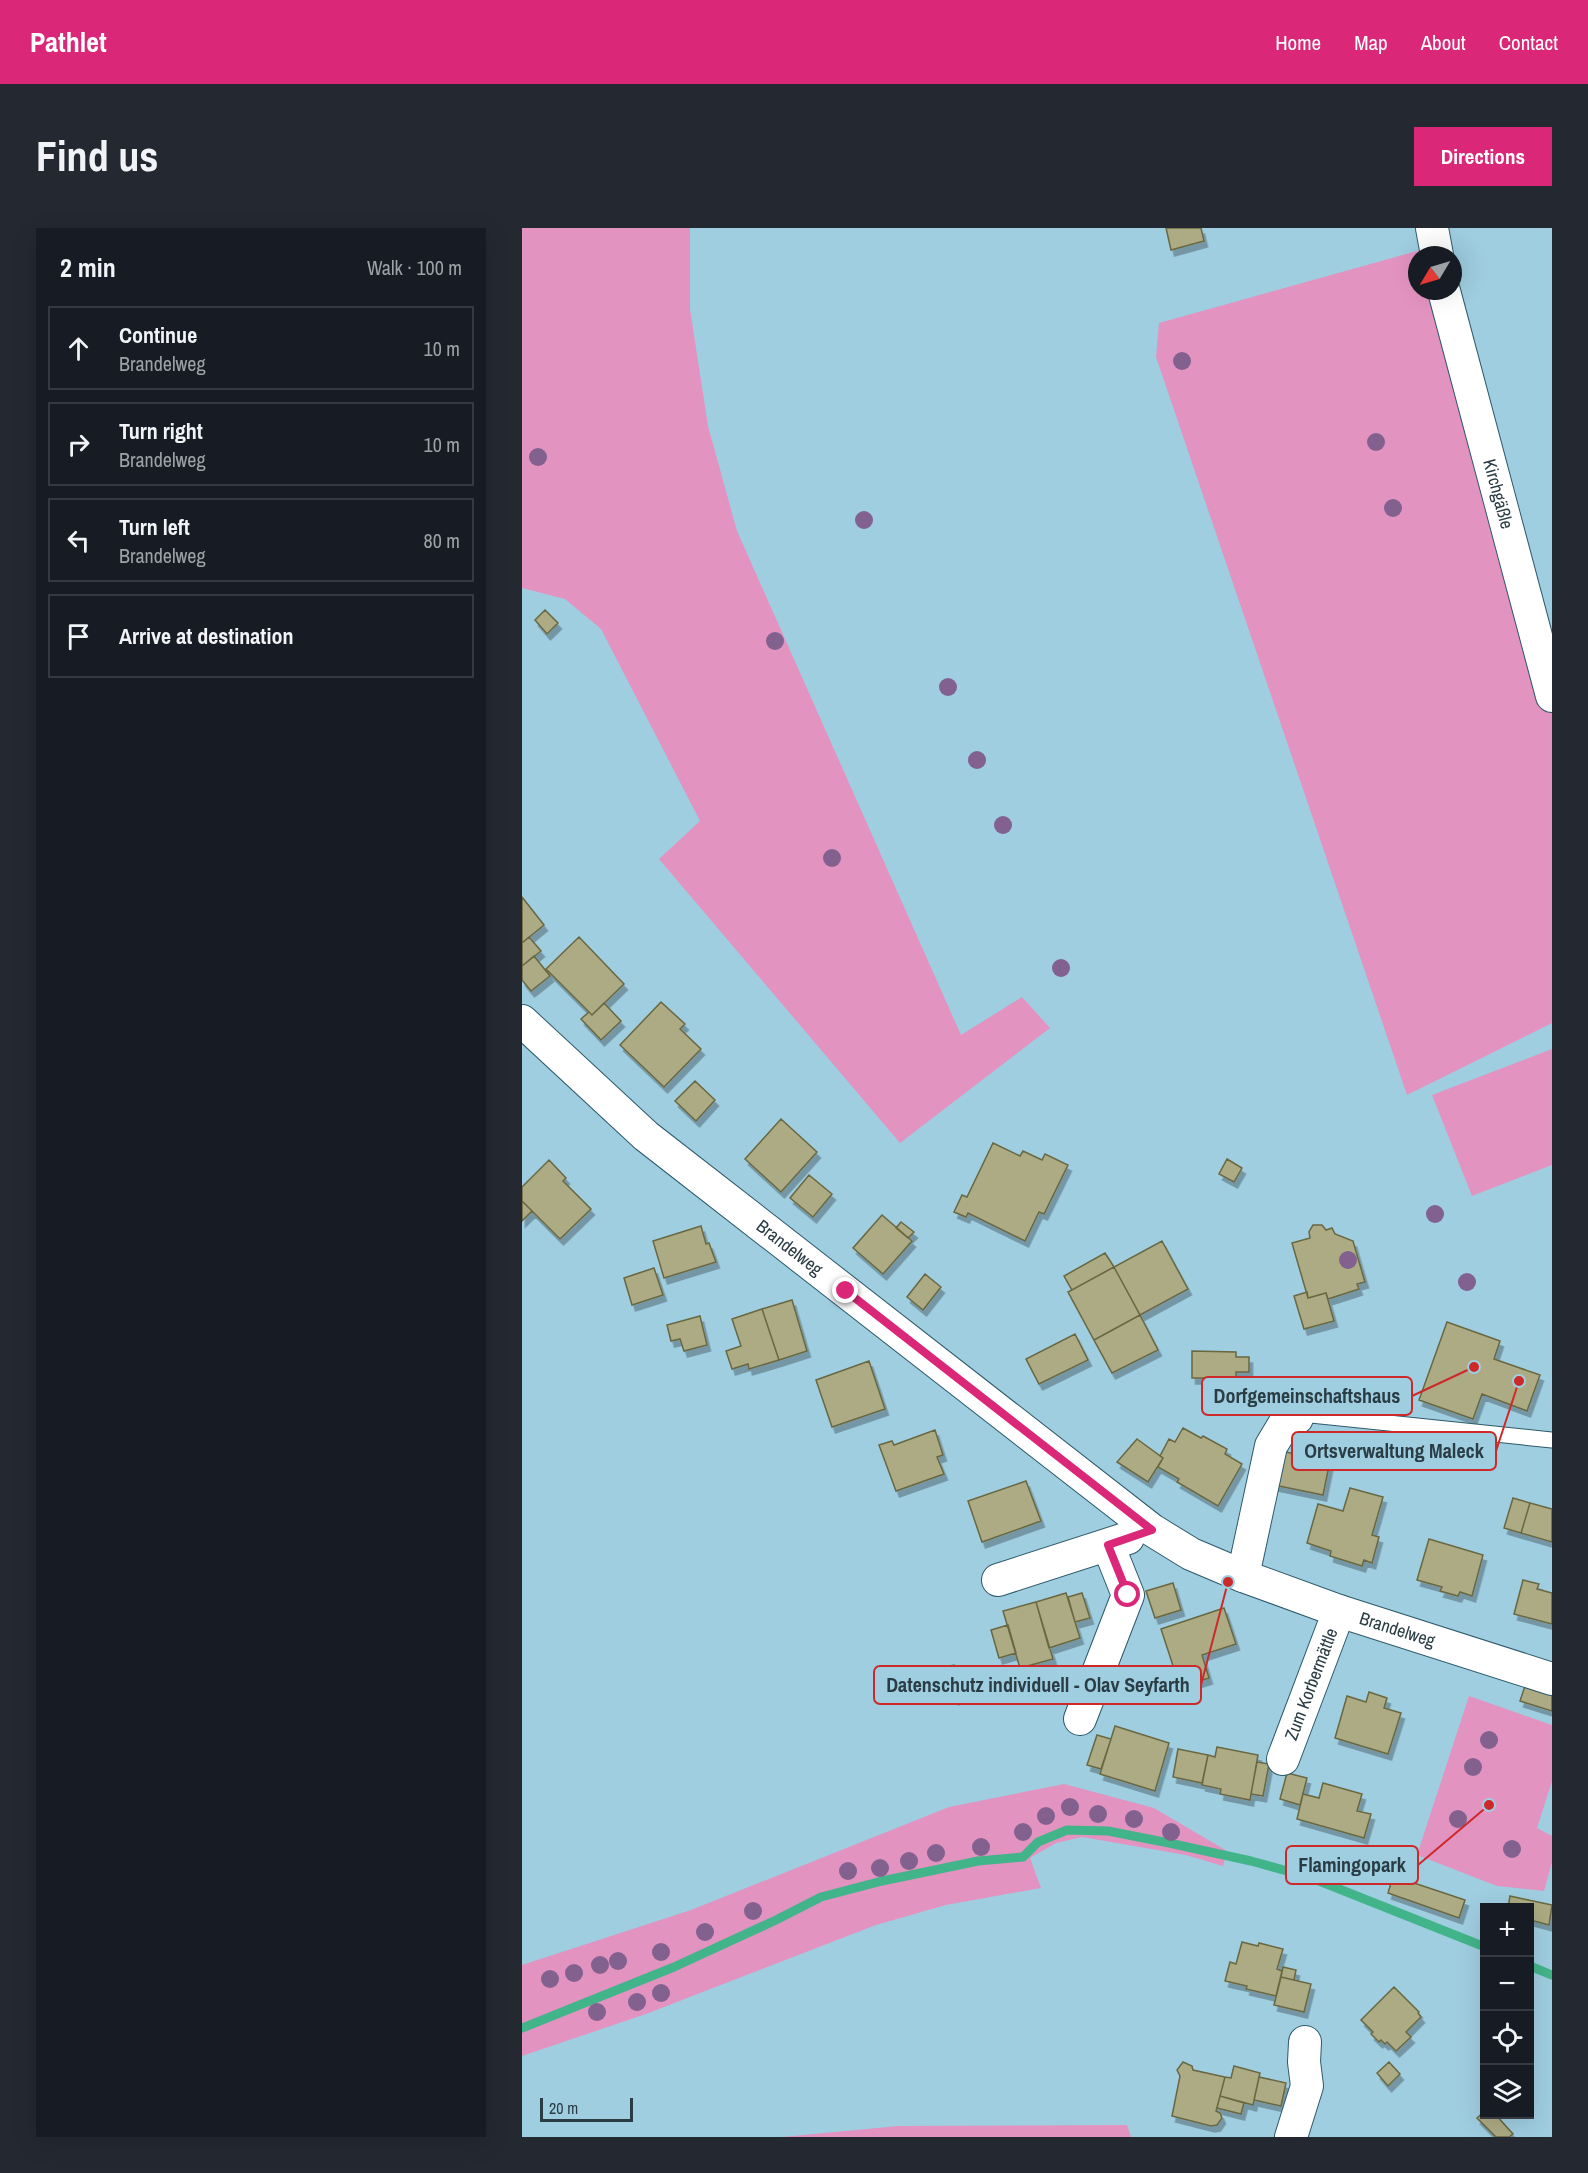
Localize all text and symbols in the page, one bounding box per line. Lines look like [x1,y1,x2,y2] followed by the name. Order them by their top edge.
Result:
[30,23,107,61] text: Pathlet
[1275,28,1321,57] text: Home
[1354,28,1388,57] text: Map
[1421,28,1466,57] text: About
[1499,28,1558,57] text: Contact
[1414,127,1552,186] button: Directions
[36,128,158,184] text: Find us
[1408,246,1462,300] north arrow
[60,250,116,285] text: 2 min
[367,254,462,281] text: Walk · 100 m
[119,320,197,350] text: Continue
[62,332,95,365] icon: ahead
[424,335,460,362] text: 10 m
[119,350,206,377] text: Brandelweg
[119,416,203,446] text: Turn right
[62,428,95,461] icon: right
[424,431,460,458] text: 10 m
[119,446,206,473] text: Brandelweg
[1477,456,1520,532] street label: Kirchgäßle
[119,512,190,542] text: Turn left
[62,524,95,557] icon: left
[424,527,460,554] text: 80 m
[119,542,206,569] text: Brandelweg
[62,620,95,653] icon: arrive
[119,621,293,651] text: Arrive at destination
[751,1214,829,1282] street label: Brandelweg
[832,1277,858,1303] route end
[1202,1377,1412,1415] callout: Dorfgemeinschaftshaus
[1214,1382,1400,1409] text: Dorfgemeinschaftshaus
[1292,1432,1496,1470] callout: Ortsverwaltung Maleck
[1304,1437,1485,1464] text: Ortsverwaltung Maleck
[1114,1581,1140,1607] route start
[1356,1605,1439,1653] street label: Brandelweg
[1278,1624,1343,1744] street label: Zum Korbermättle
[874,1666,1201,1704] callout: Datenschutz individuell - Olav Seyfarth
[886,1671,1190,1698] text: Datenschutz individuell - Olav Seyfarth
[1286,1846,1418,1884] callout: Flamingopark
[1298,1851,1407,1878] text: Flamingopark
[1480,1903,1534,2119] map controls
[1480,1903,1534,1957] button: +
[1480,1957,1534,2011] button: −
[1480,2011,1534,2065] button: locate
[1480,2065,1534,2119] button: layers
[540,2095,633,2122] scale bar
[549,2097,578,2119] text: 20 m

